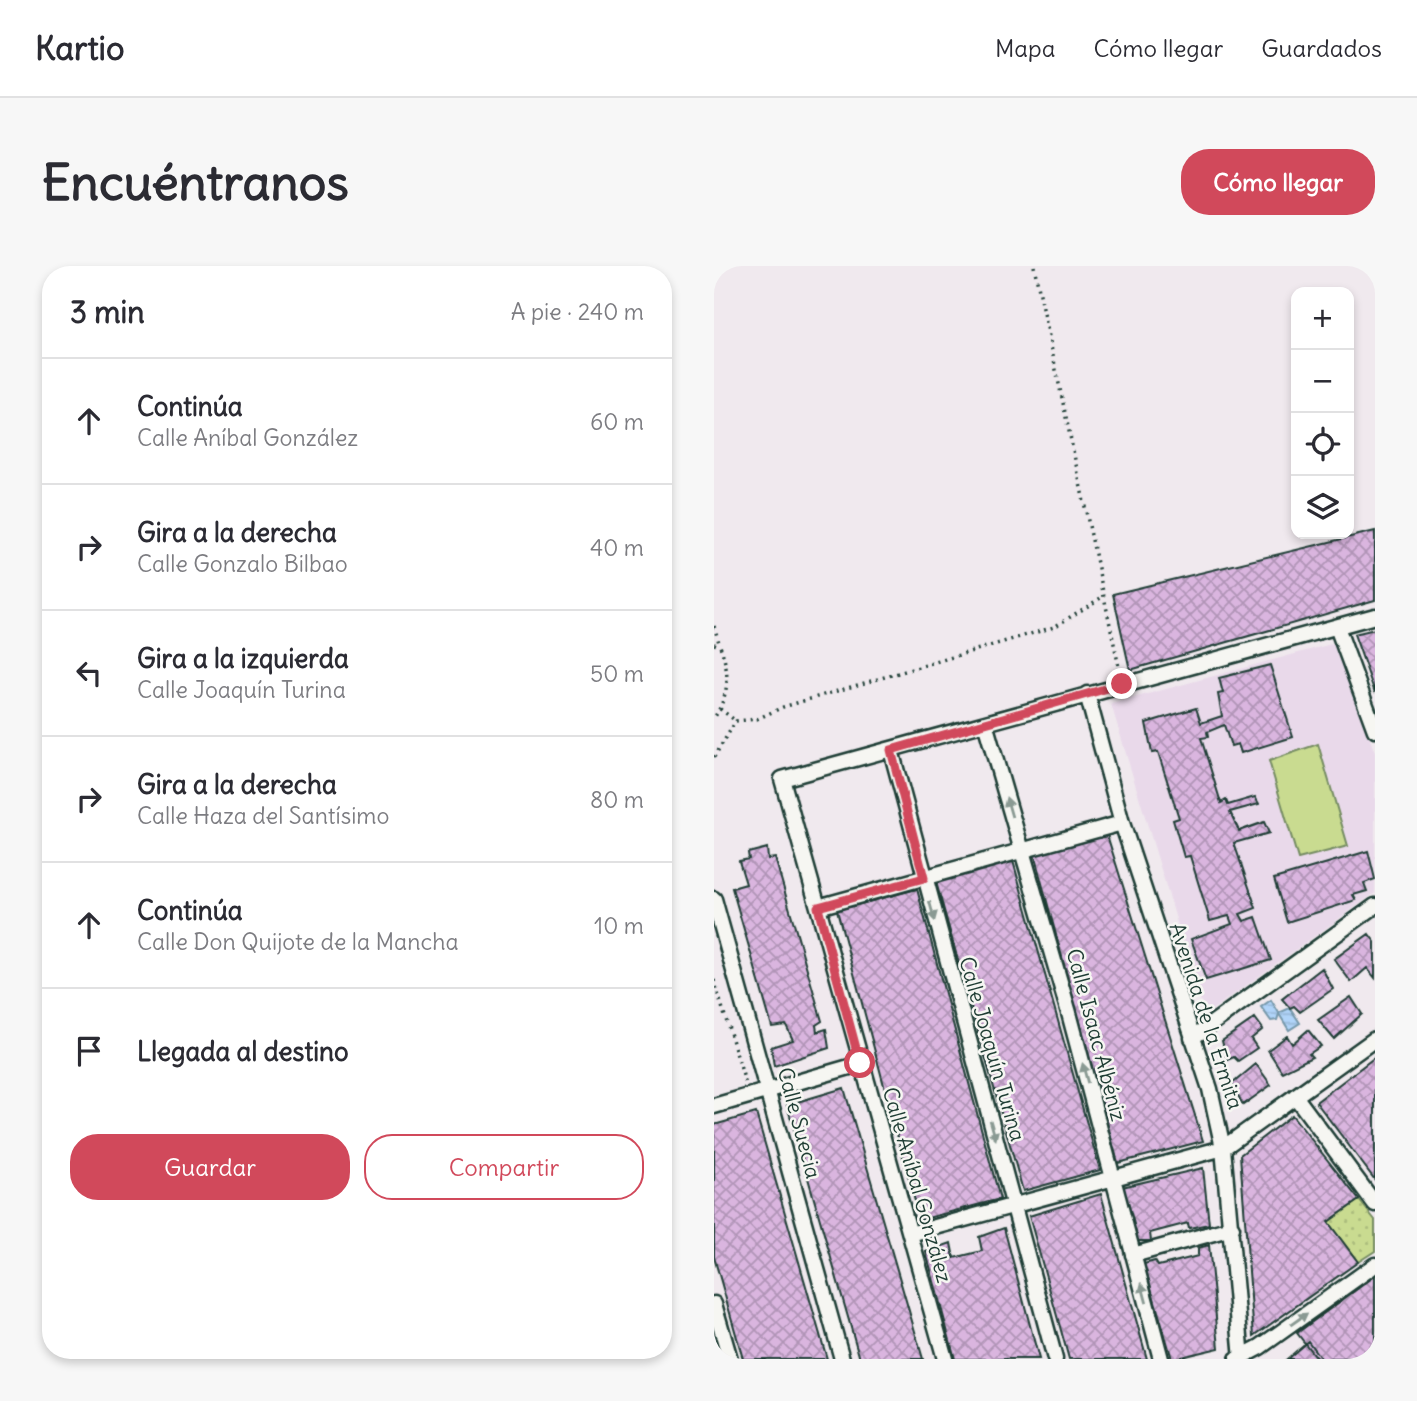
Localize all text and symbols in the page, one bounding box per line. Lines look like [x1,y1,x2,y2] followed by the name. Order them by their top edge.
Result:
[35,27,125,69] text: Kartio
[995,33,1055,63] text: Mapa
[1093,33,1223,63] text: Cómo llegar
[1261,33,1382,63] text: Guardados
[1181,149,1375,215] button: Cómo llegar
[42,152,349,213] text: Encuéntranos
[1291,287,1354,539] map controls
[1291,287,1354,350] button: +
[70,293,145,331] text: 3 min
[511,297,644,326] text: A pie · 240 m
[1291,350,1354,413] button: −
[137,390,243,423] text: Continúa
[70,402,108,440] icon: ahead
[590,407,644,436] text: 60 m
[1291,413,1354,476] button: locate
[137,423,358,452] text: Calle Aníbal González
[1291,476,1354,539] button: layers
[137,516,337,549] text: Gira a la derecha
[70,528,108,566] icon: right
[590,533,644,562] text: 40 m
[137,549,348,578] text: Calle Gonzalo Bilbao
[137,642,349,675] text: Gira a la izquierda
[70,654,108,692] icon: left
[590,659,644,688] text: 50 m
[1106,668,1137,699] route end
[137,675,346,704] text: Calle Joaquín Turina
[137,768,337,801] text: Gira a la derecha
[70,780,108,818] icon: right
[590,785,644,814] text: 80 m
[1004,797,1014,818] one-way arrow
[137,801,389,830] text: Calle Haza del Santísimo
[137,894,243,927] text: Continúa
[928,901,938,922] one-way arrow
[70,906,108,944] icon: ahead
[594,911,644,940] text: 10 m
[1164,919,1249,1112] street label: Avenida de la Ermita
[137,927,459,956] text: Calle Don Quijote de la Mancha
[1060,946,1133,1124] street label: Calle Isaac Albéniz
[953,954,1032,1144] street label: Calle Joaquín Turina
[70,1032,108,1070] icon: arrive
[137,1035,349,1068] text: Llegada al destino
[844,1047,875,1078] route start
[1079,1062,1090,1084] one-way arrow
[772,1064,827,1181] street label: Calle Suecia
[877,1084,958,1286] street label: Calle Aníbal González
[988,1119,999,1141] one-way arrow
[70,1134,350,1200] button: Guardar
[364,1134,644,1200] button: Compartir
[1138,1282,1148,1303] one-way arrow
[1290,1312,1308,1326] one-way arrow

